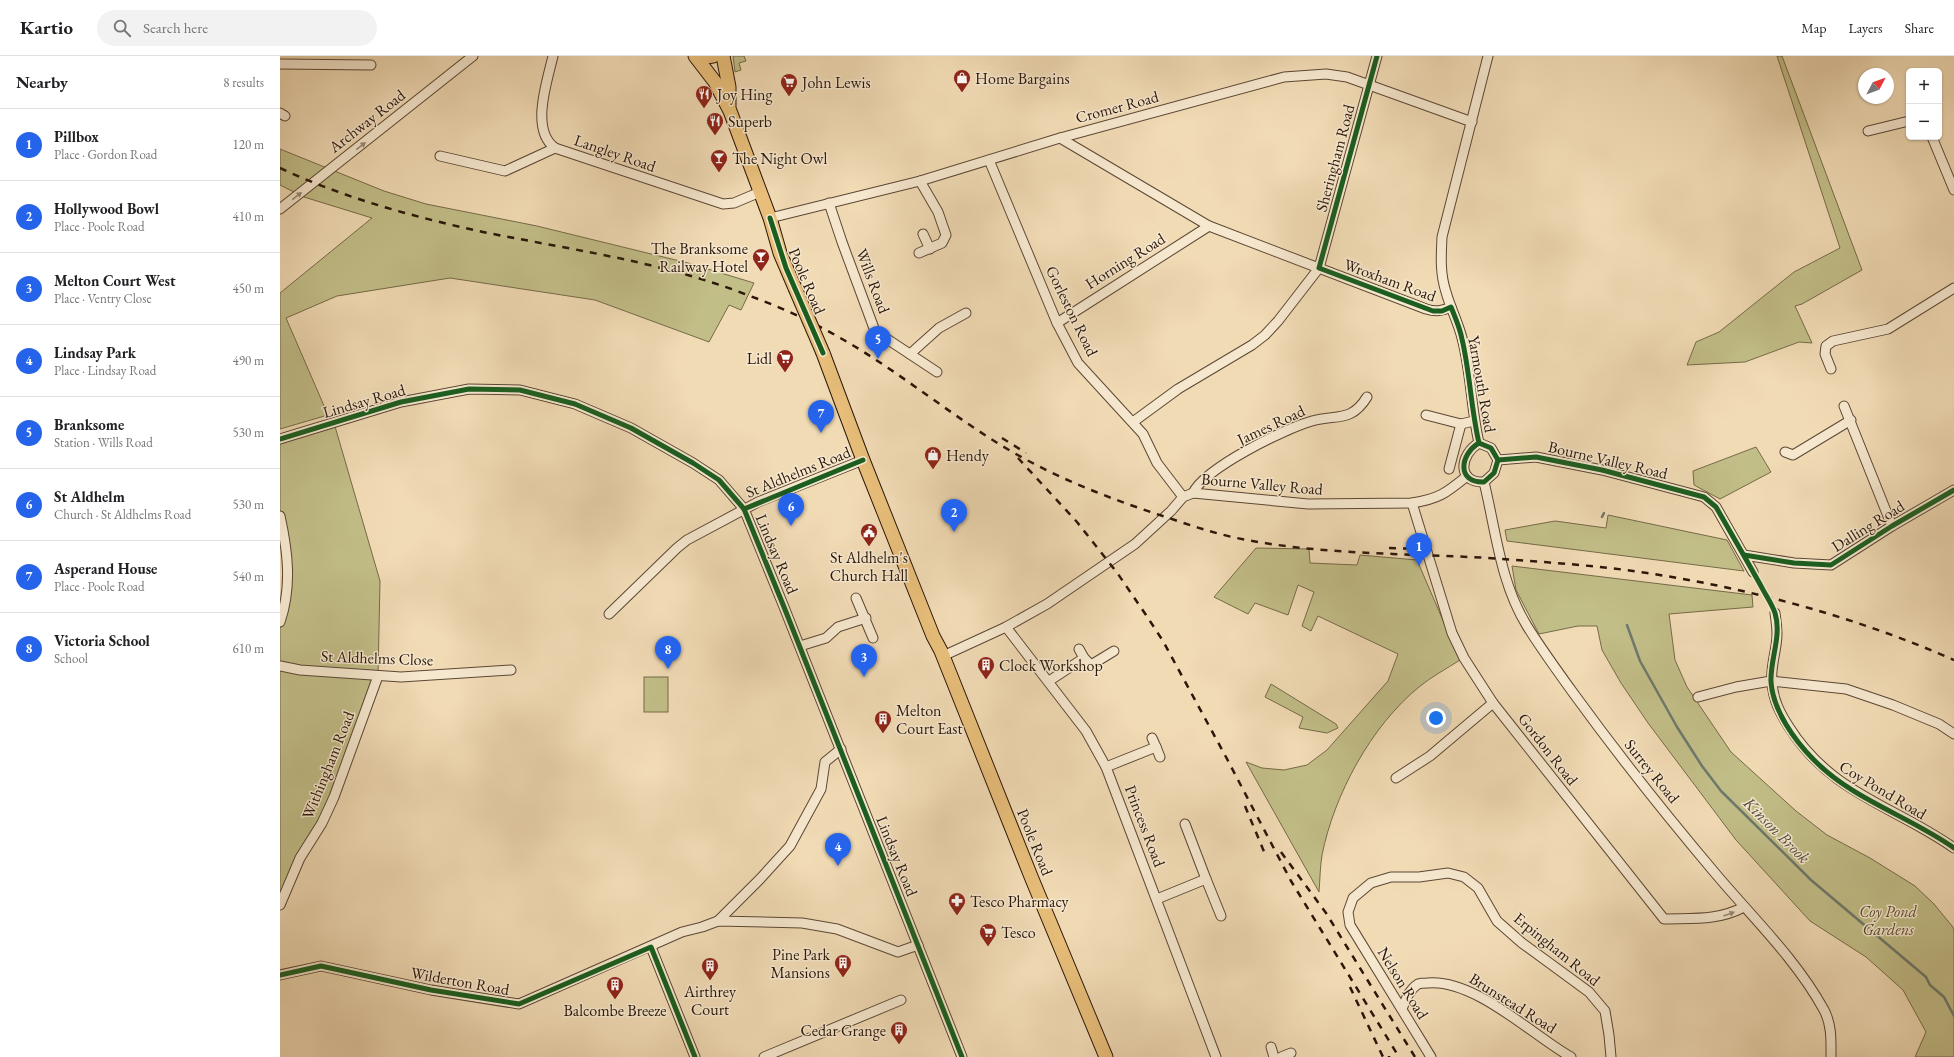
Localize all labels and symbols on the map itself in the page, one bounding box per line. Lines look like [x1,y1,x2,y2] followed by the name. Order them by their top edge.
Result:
[952,68,972,93] shop icon: Home Bargains
[975,68,1070,89] place label: Home Bargains
[1858,68,1894,104] north arrow
[779,72,799,97] supermarket icon: John Lewis
[800,72,871,93] place label: John Lewis
[324,84,410,158] street label: Archway Road
[694,84,714,109] restaurant icon: Joy Hing
[715,84,773,105] place label: Joy Hing
[1073,86,1162,128] street label: Cromer Road
[1311,101,1360,214] street label: Sheringham Road
[705,111,725,136] restaurant icon: Superb
[728,111,772,132] place label: Superb
[571,129,659,177] street label: Langley Road
[355,141,366,150] one-way arrow
[709,148,729,173] bar icon: The Night Owl
[732,148,828,169] place label: The Night Owl
[292,191,303,200] one-way arrow
[1081,228,1170,294] street label: Horning Road
[651,238,748,277] place label: The Branksome Railway Hotel
[784,244,831,318] street label: Poole Road
[851,246,895,317] street label: Wills Road
[751,247,771,272] bar icon: The Branksome Railway Hotel
[1341,254,1440,307] street label: Wroxham Road
[1041,262,1103,361] street label: Gorleston Road
[865,326,891,359] pin: 5
[1463,334,1501,435] street label: Yarmouth Road
[747,348,772,369] place label: Lidl
[775,348,795,373] supermarket icon: Lidl
[320,379,409,423] street label: Lindsay Road
[808,400,834,433] pin: 7
[1232,400,1309,451] street label: James Road
[1546,436,1671,484] street label: Bourne Valley Road
[742,441,854,503] street label: St Aldhelms Road
[923,445,943,470] shop icon: Hendy
[946,445,990,466] place label: Hendy
[1200,468,1325,500] street label: Bourne Valley Road
[778,493,804,526] pin: 6
[1828,495,1909,557] street label: Dalling Road
[941,499,967,532] pin: 2
[751,511,804,598] street label: Lindsay Road
[859,522,879,547] public building icon: St Aldhelm's Church Hall
[1406,533,1432,566] pin: 1
[830,547,908,586] place label: St Aldhelm's Church Hall
[655,636,681,669] pin: 8
[851,644,877,677] pin: 3
[320,646,434,670] street label: St Aldhelms Close
[976,655,996,680] building icon: Clock Workshop
[999,655,1103,676] place label: Clock Workshop
[896,700,962,739] place label: Melton Court East
[297,707,360,822] street label: Withingham Road
[1426,708,1446,728] your location
[873,709,893,734] building icon: Melton Court East
[1513,709,1583,790] street label: Gordon Road
[1620,735,1685,808] street label: Surrey Road
[1835,756,1931,825] street label: Coy Pond Road
[1120,782,1171,871] street label: Princess Road
[1738,791,1815,868] water label: Kinson Brook
[1012,805,1058,879] street label: Poole Road
[871,813,923,900] street label: Lindsay Road
[825,833,851,866] pin: 4
[947,891,967,916] pharmacy icon: Tesco Pharmacy
[970,891,1070,912] place label: Tesco Pharmacy
[1859,901,1918,940] park label: Coy Pond Gardens
[1509,908,1605,991] street label: Erpingham Road
[1724,910,1736,916] one-way arrow
[978,922,998,947] supermarket icon: Tesco
[1001,922,1036,943] place label: Tesco
[1373,943,1434,1024] street label: Nelson Road
[770,944,830,983] place label: Pine Park Mansions
[833,953,853,978] building icon: Pine Park Mansions
[700,956,720,981] building icon: Airthrey Court
[409,962,512,1000] street label: Wilderton Road
[1465,968,1561,1039] street label: Brunstead Road
[605,975,625,1000] building icon: Balcombe Breeze
[683,981,737,1020] place label: Airthrey Court
[563,1000,667,1021] place label: Balcombe Breeze
[800,1020,886,1041] place label: Cedar Grange
[889,1020,909,1045] building icon: Cedar Grange

